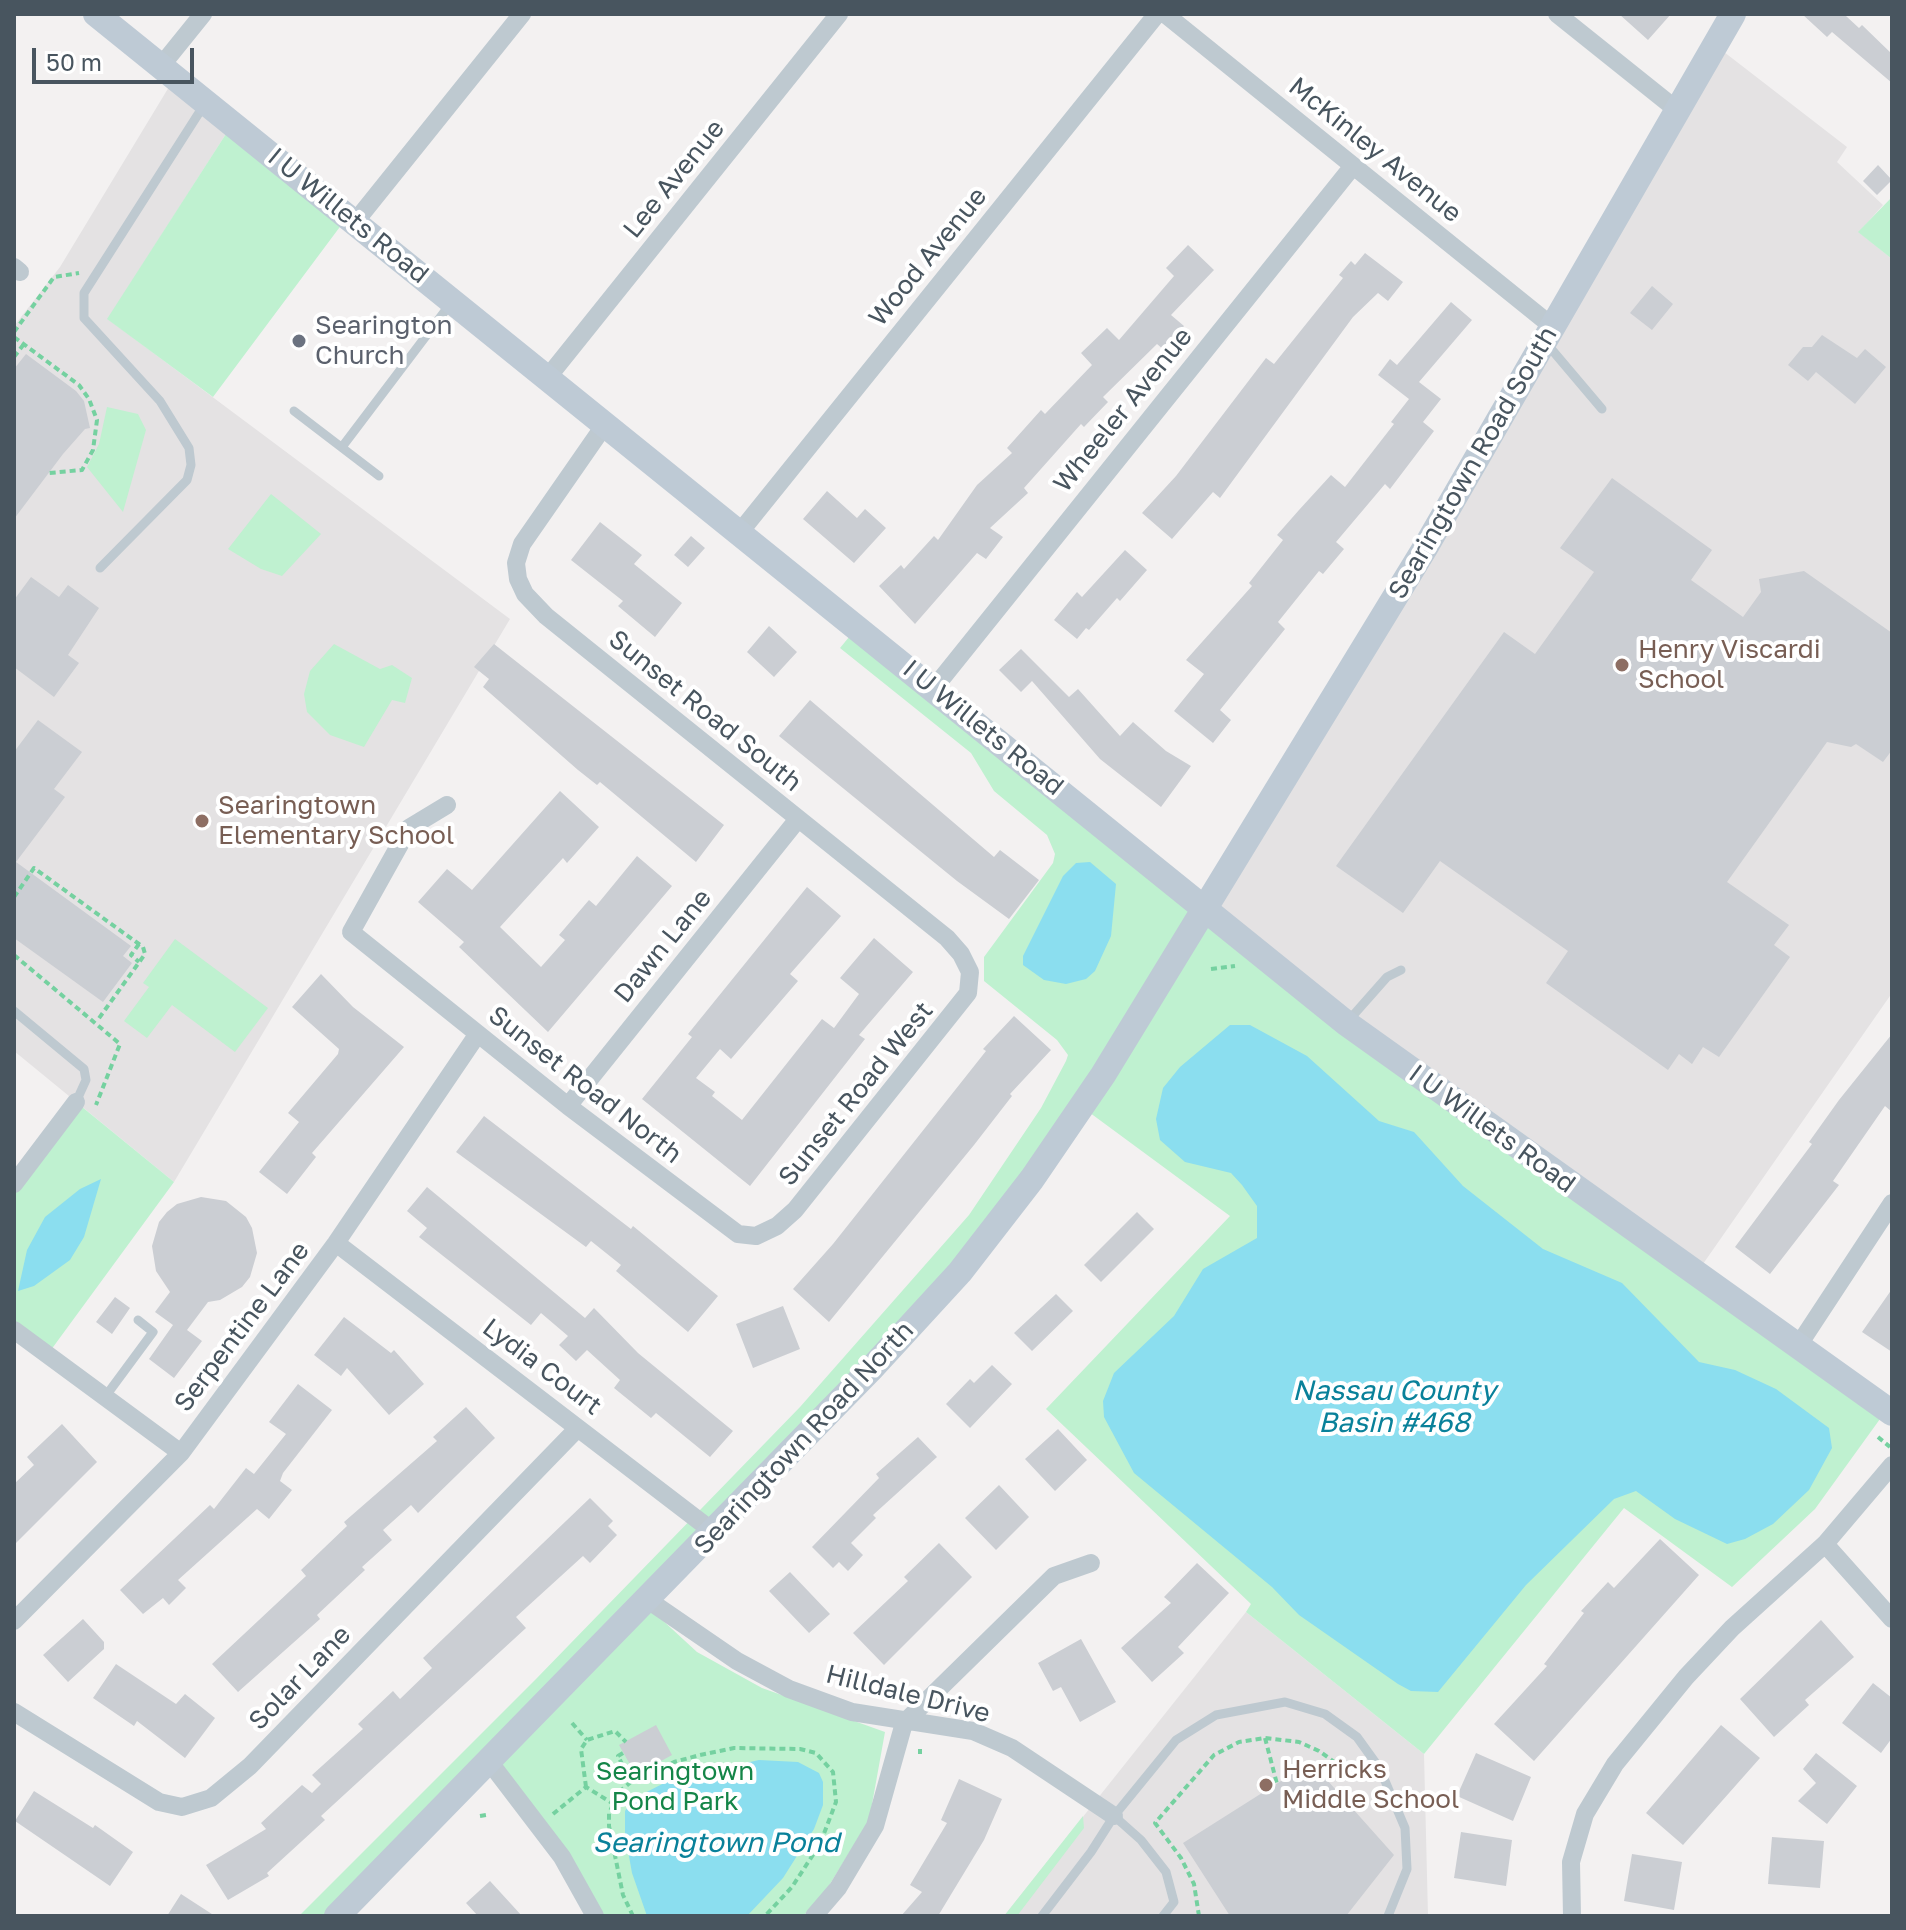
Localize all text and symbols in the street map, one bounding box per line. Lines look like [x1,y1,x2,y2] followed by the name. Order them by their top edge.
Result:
[36,32,198,82] scale bar
[46,47,102,76] text: 50 m
[1282,71,1468,229] street label: McKinley Avenue
[617,114,731,244] street label: Lee Avenue
[261,142,435,290] street label: I U Willets Road
[863,181,993,333] street label: Wood Avenue
[315,310,452,372] place label: Searington Church
[1047,321,1199,499] street label: Wheeler Avenue
[1382,321,1564,605] street label: Searingtown Road South
[290,332,308,350] marker: Searington Church
[602,624,808,798] street label: Sunset Road South
[1638,634,1821,696] place label: Henry Viscardi School
[896,654,1070,802] street label: I U Willets Road
[1613,656,1631,674] marker: Henry Viscardi School
[218,790,454,852] place label: Searingtown Elementary School
[193,812,211,830] marker: Searingtown Elementary School
[608,883,718,1009] street label: Dawn Lane
[772,996,940,1192] street label: Sunset Road West
[482,1000,688,1170] street label: Sunset Road North
[1403,1058,1581,1200] street label: I U Willets Road
[168,1236,316,1418] street label: Serpentine Lane
[476,1312,608,1422] street label: Lydia Court
[688,1315,920,1561] street label: Searingtown Road North
[1292,1374,1496,1440] water label: Nassau County Basin #468
[243,1619,357,1737] street label: Solar Lane
[823,1659,993,1729] street label: Hilldale Drive
[1282,1754,1459,1816] place label: Herricks Middle School
[596,1756,754,1818] park label: Searingtown Pond Park
[1257,1776,1275,1794] marker: Herricks Middle School
[593,1826,839,1860] water label: Searingtown Pond

